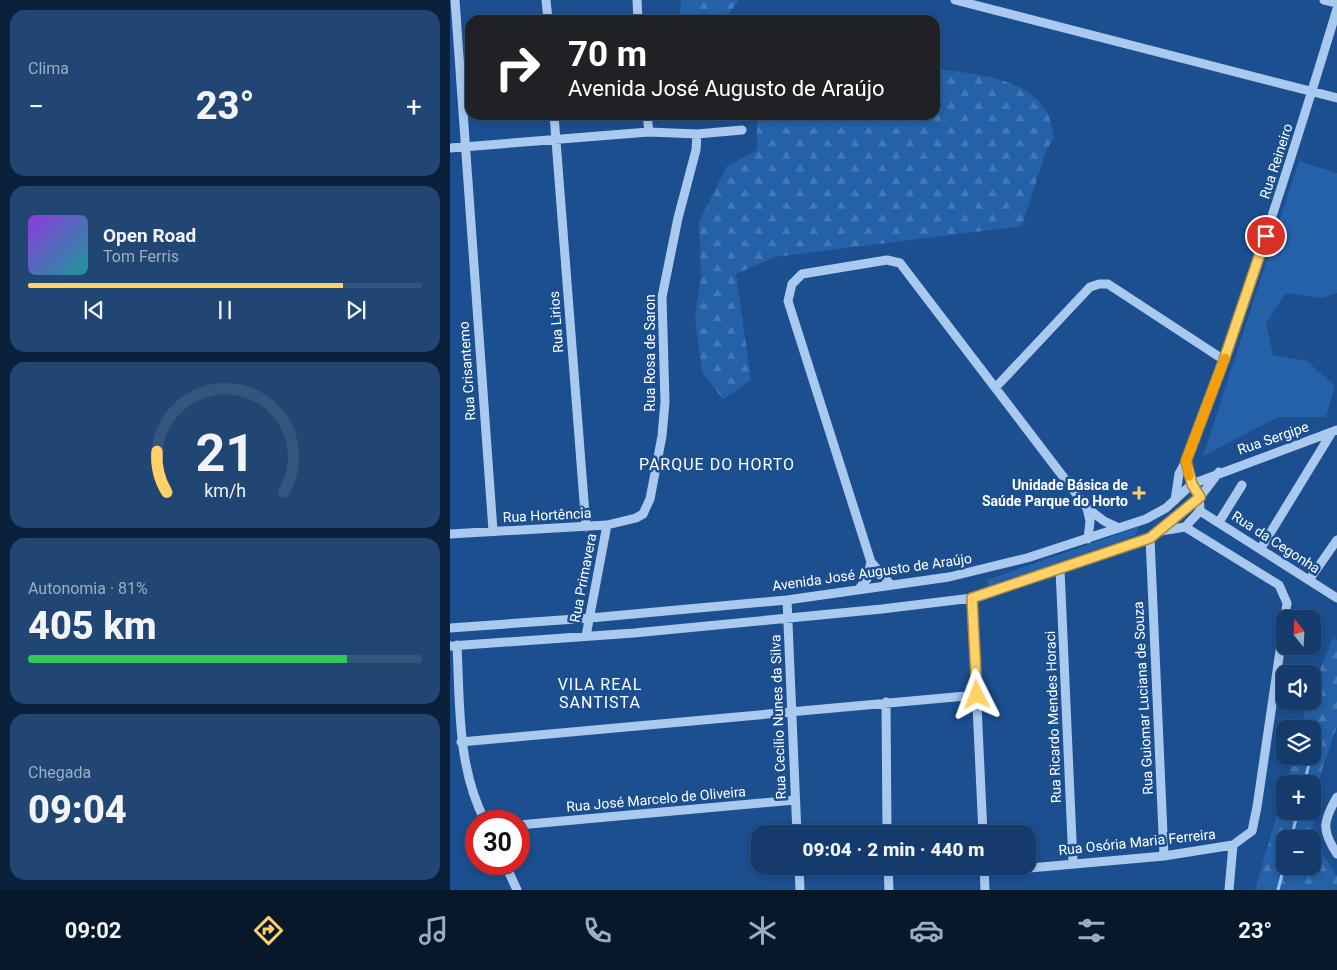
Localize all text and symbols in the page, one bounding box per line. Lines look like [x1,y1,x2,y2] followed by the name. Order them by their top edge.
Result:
[568,34,647,75] text: 70 m
[485,35,550,100] icon: right
[28,59,69,78] text: Clima
[568,76,885,101] text: Avenida José Augusto de Araújo
[196,84,254,128] text: 23°
[28,90,44,123] text: −
[406,90,422,123] text: +
[1256,121,1296,201] street label: Rua Reineiro
[1245,215,1287,257] pin
[1252,222,1280,250] icon: arrive
[103,224,196,247] text: Open Road
[103,247,179,266] text: Tom Ferris
[546,291,566,353] street label: Rua Lirios
[642,294,658,412] street label: Rua Rosa de Saron
[80,296,108,324] icon: previous
[211,296,239,324] icon: pause
[342,296,370,324] icon: next
[456,321,478,421] street label: Rua Crisantemo
[1235,418,1311,458] street label: Rua Sergipe
[195,423,255,484] text: 21
[639,455,795,474] district label: PARQUE DO HORTO
[982,477,1128,509] place label: Unidade Básica de Saúde Parque do Horto
[204,480,246,501] text: km/h
[1132,486,1146,500] marker: Unidade Básica de Saúde Parque do Horto
[502,505,592,525] street label: Rua Hortência
[1229,508,1323,576] street label: Rua da Cegonha
[567,532,599,624] street label: Rua Primavera
[771,550,973,594] street label: Avenida José Augusto de Araújo
[28,579,148,598] text: Autonomia · 81%
[1130,601,1156,795] street label: Rua Guiomar Luciana de Souza
[28,604,157,648] text: 405 km
[1276,610,1321,655] north arrow
[1276,610,1321,875] map controls
[1042,630,1064,804] street label: Rua Ricardo Mendes Horaci
[767,634,789,800] street label: Rua Cecilio Nunes da Silva
[1276,665,1321,710] button: sound
[950,668,1002,720] position arrow
[558,675,642,712] district label: VILA REAL SANTISTA
[1276,720,1321,765] button: layers
[28,763,91,782] text: Chegada
[1276,775,1321,820] button: +
[566,783,746,815] street label: Rua José Marcelo de Oliveira
[28,788,127,832] text: 09:04
[465,810,530,875] speed limit sign: 30
[1058,826,1216,858] street label: Rua Osória Maria Ferreira
[1276,830,1321,875] button: −
[802,838,985,861] text: 09:04 · 2 min · 440 m
[251,913,286,948] icon: directions
[416,913,451,948] icon: music
[580,913,615,948] icon: phone
[745,913,780,948] icon: climate
[909,913,944,948] icon: car
[1074,913,1109,948] icon: filters
[65,918,121,943] text: 09:02
[1238,918,1272,943] text: 23°

